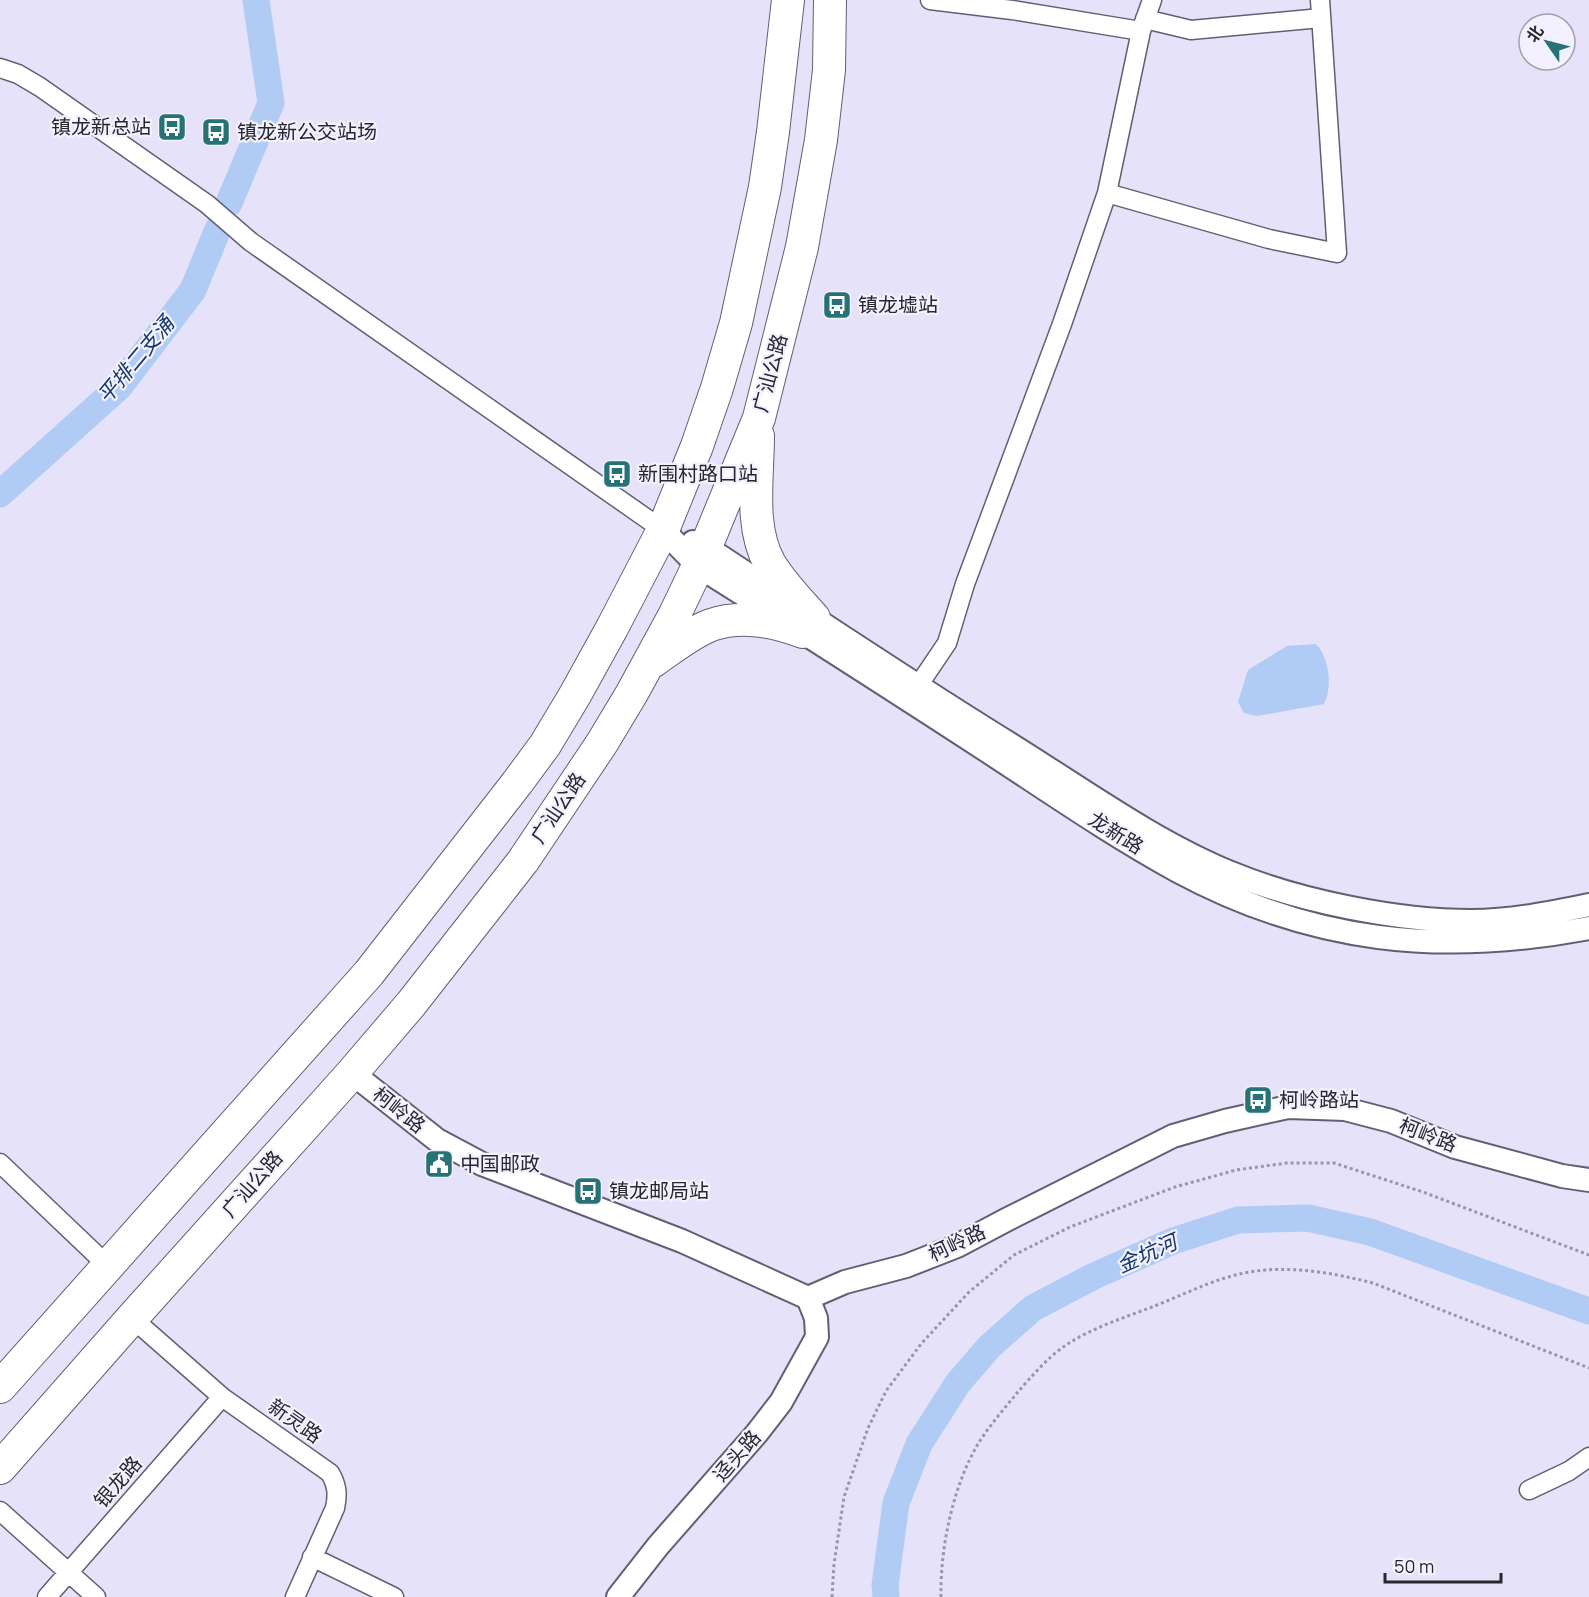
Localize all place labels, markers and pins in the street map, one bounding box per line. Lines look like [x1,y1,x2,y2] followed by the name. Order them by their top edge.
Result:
[156,111,188,143] bus stop icon: 镇龙新总站
[51,113,151,140] place label: 镇龙新总站
[200,116,232,148] bus stop icon: 镇龙新公交站场
[237,118,377,145] place label: 镇龙新公交站场
[821,289,853,321] bus stop icon: 镇龙墟站
[858,291,938,318] place label: 镇龙墟站
[601,458,633,490] bus stop icon: 新围村路口站
[638,460,758,487] place label: 新围村路口站
[1242,1084,1274,1116] bus stop icon: 柯岭路站
[1279,1086,1359,1113] place label: 柯岭路站
[423,1148,455,1180] public building icon: 中国邮政
[460,1150,540,1177] place label: 中国邮政
[572,1175,604,1207] bus stop icon: 镇龙邮局站
[609,1177,709,1204] place label: 镇龙邮局站

